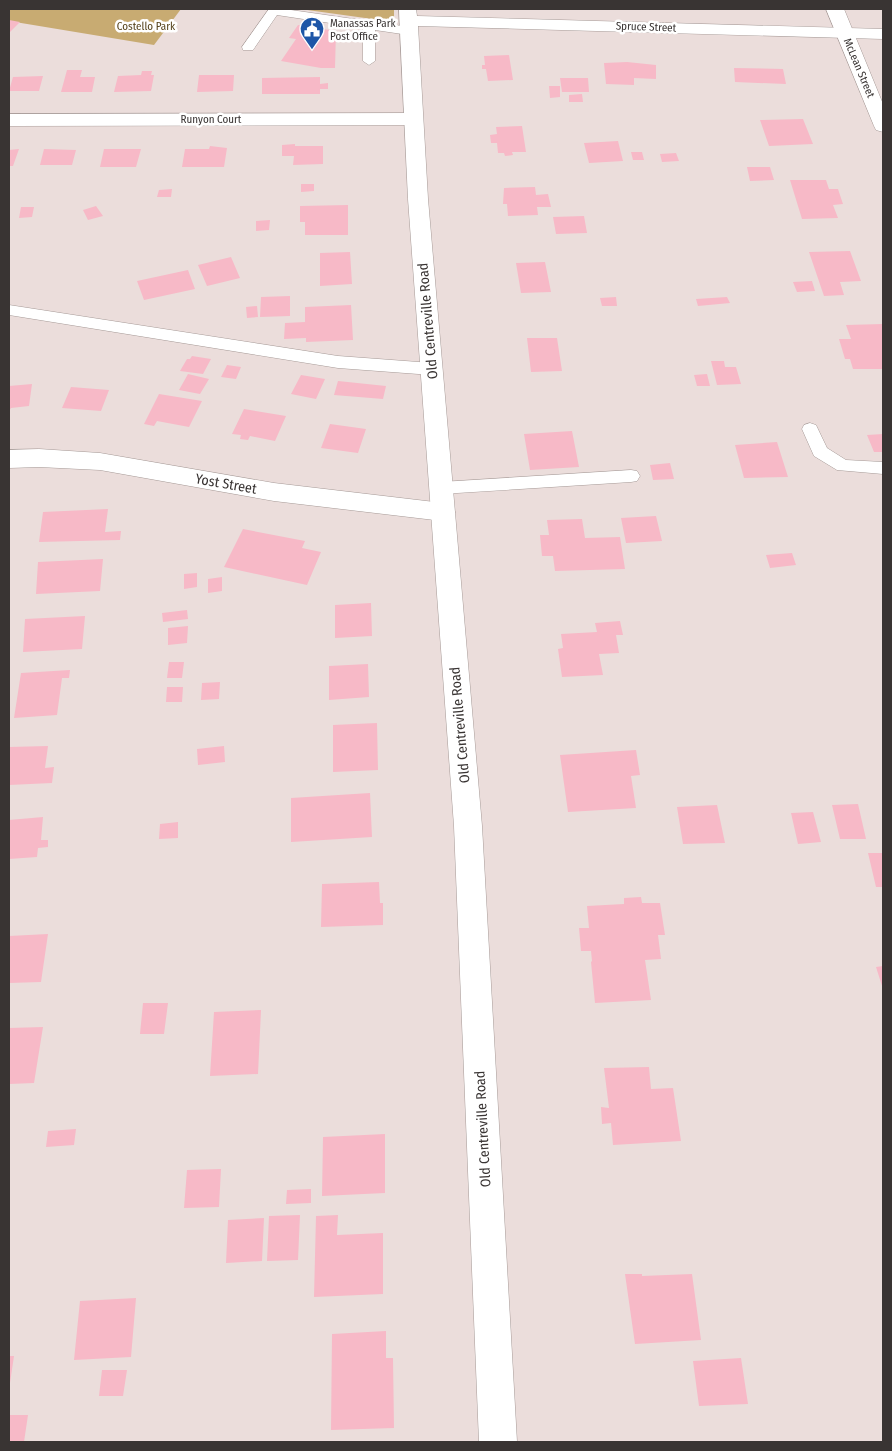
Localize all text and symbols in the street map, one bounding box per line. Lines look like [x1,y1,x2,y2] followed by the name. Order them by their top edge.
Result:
[299,16,325,50] public building icon: Manassas Park Post Office
[330,17,397,43] place label: Manassas Park Post Office
[616,19,677,35] street label: Spruce Street
[117,20,176,33] park label: Costello Park
[841,36,878,100] street label: McLean Street
[181,113,242,126] street label: Runyon Court
[414,262,442,380] street label: Old Centreville Road
[194,470,258,498] street label: Yost Street
[446,666,474,784] street label: Old Centreville Road
[471,1070,495,1188] street label: Old Centreville Road

